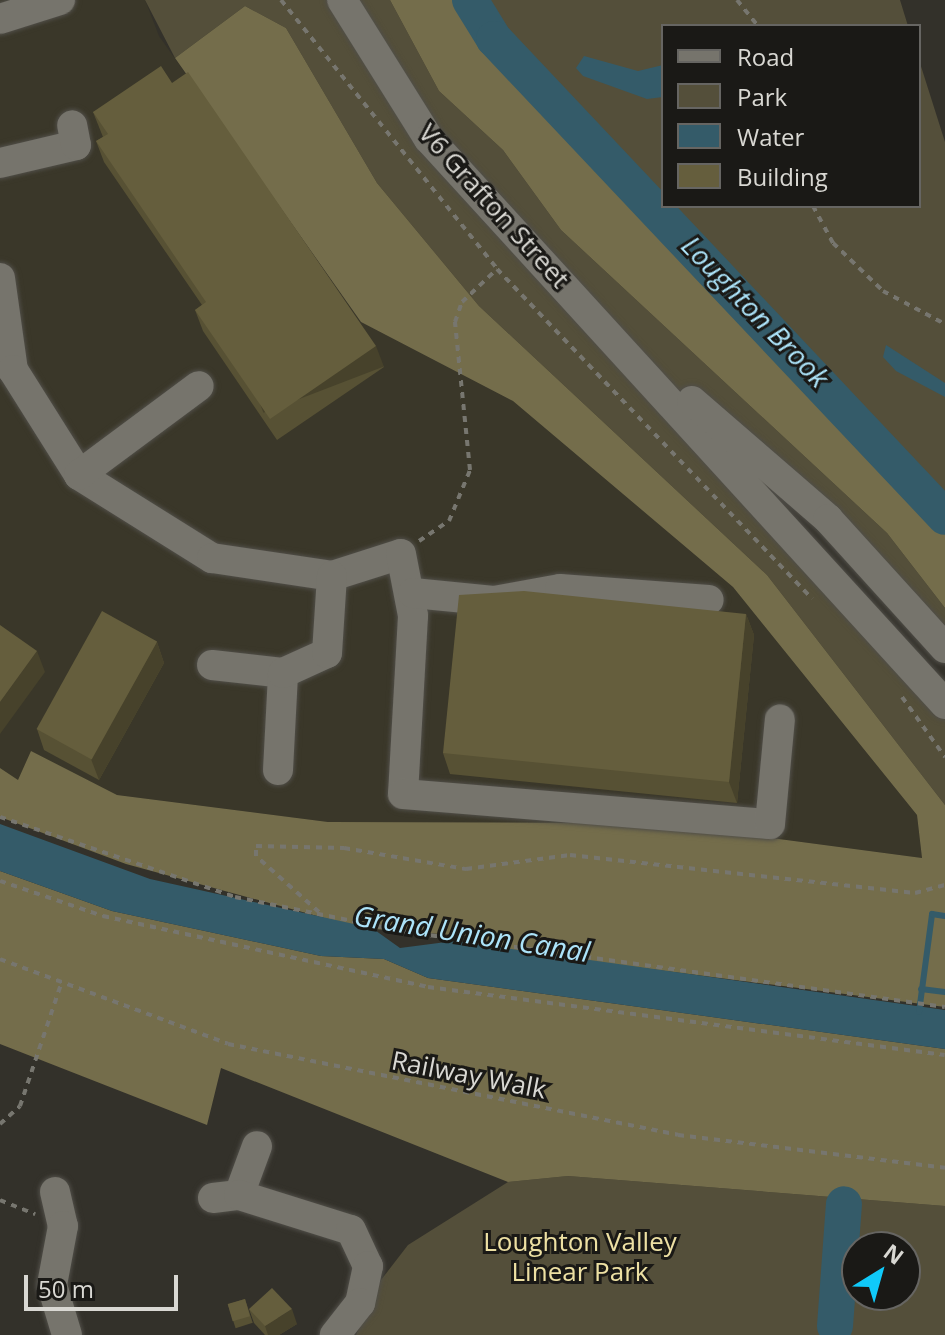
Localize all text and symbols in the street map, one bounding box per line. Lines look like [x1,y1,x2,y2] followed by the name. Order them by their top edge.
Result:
[661,24,921,208] legend
[737,40,794,73] text: Road
[737,80,787,113] text: Park
[412,118,576,294] street label: V6 Grafton Street
[737,120,804,153] text: Water
[737,160,828,193] text: Building
[675,228,837,394] water label: Loughton Brook
[352,898,592,968] water label: Grand Union Canal
[389,1045,549,1105] street label: Railway Walk
[483,1226,677,1288] park label: Loughton Valley Linear Park
[841,1231,921,1311] north arrow
[878,1236,910,1271] text: N
[28,1259,182,1309] scale bar
[38,1272,94,1305] text: 50 m

